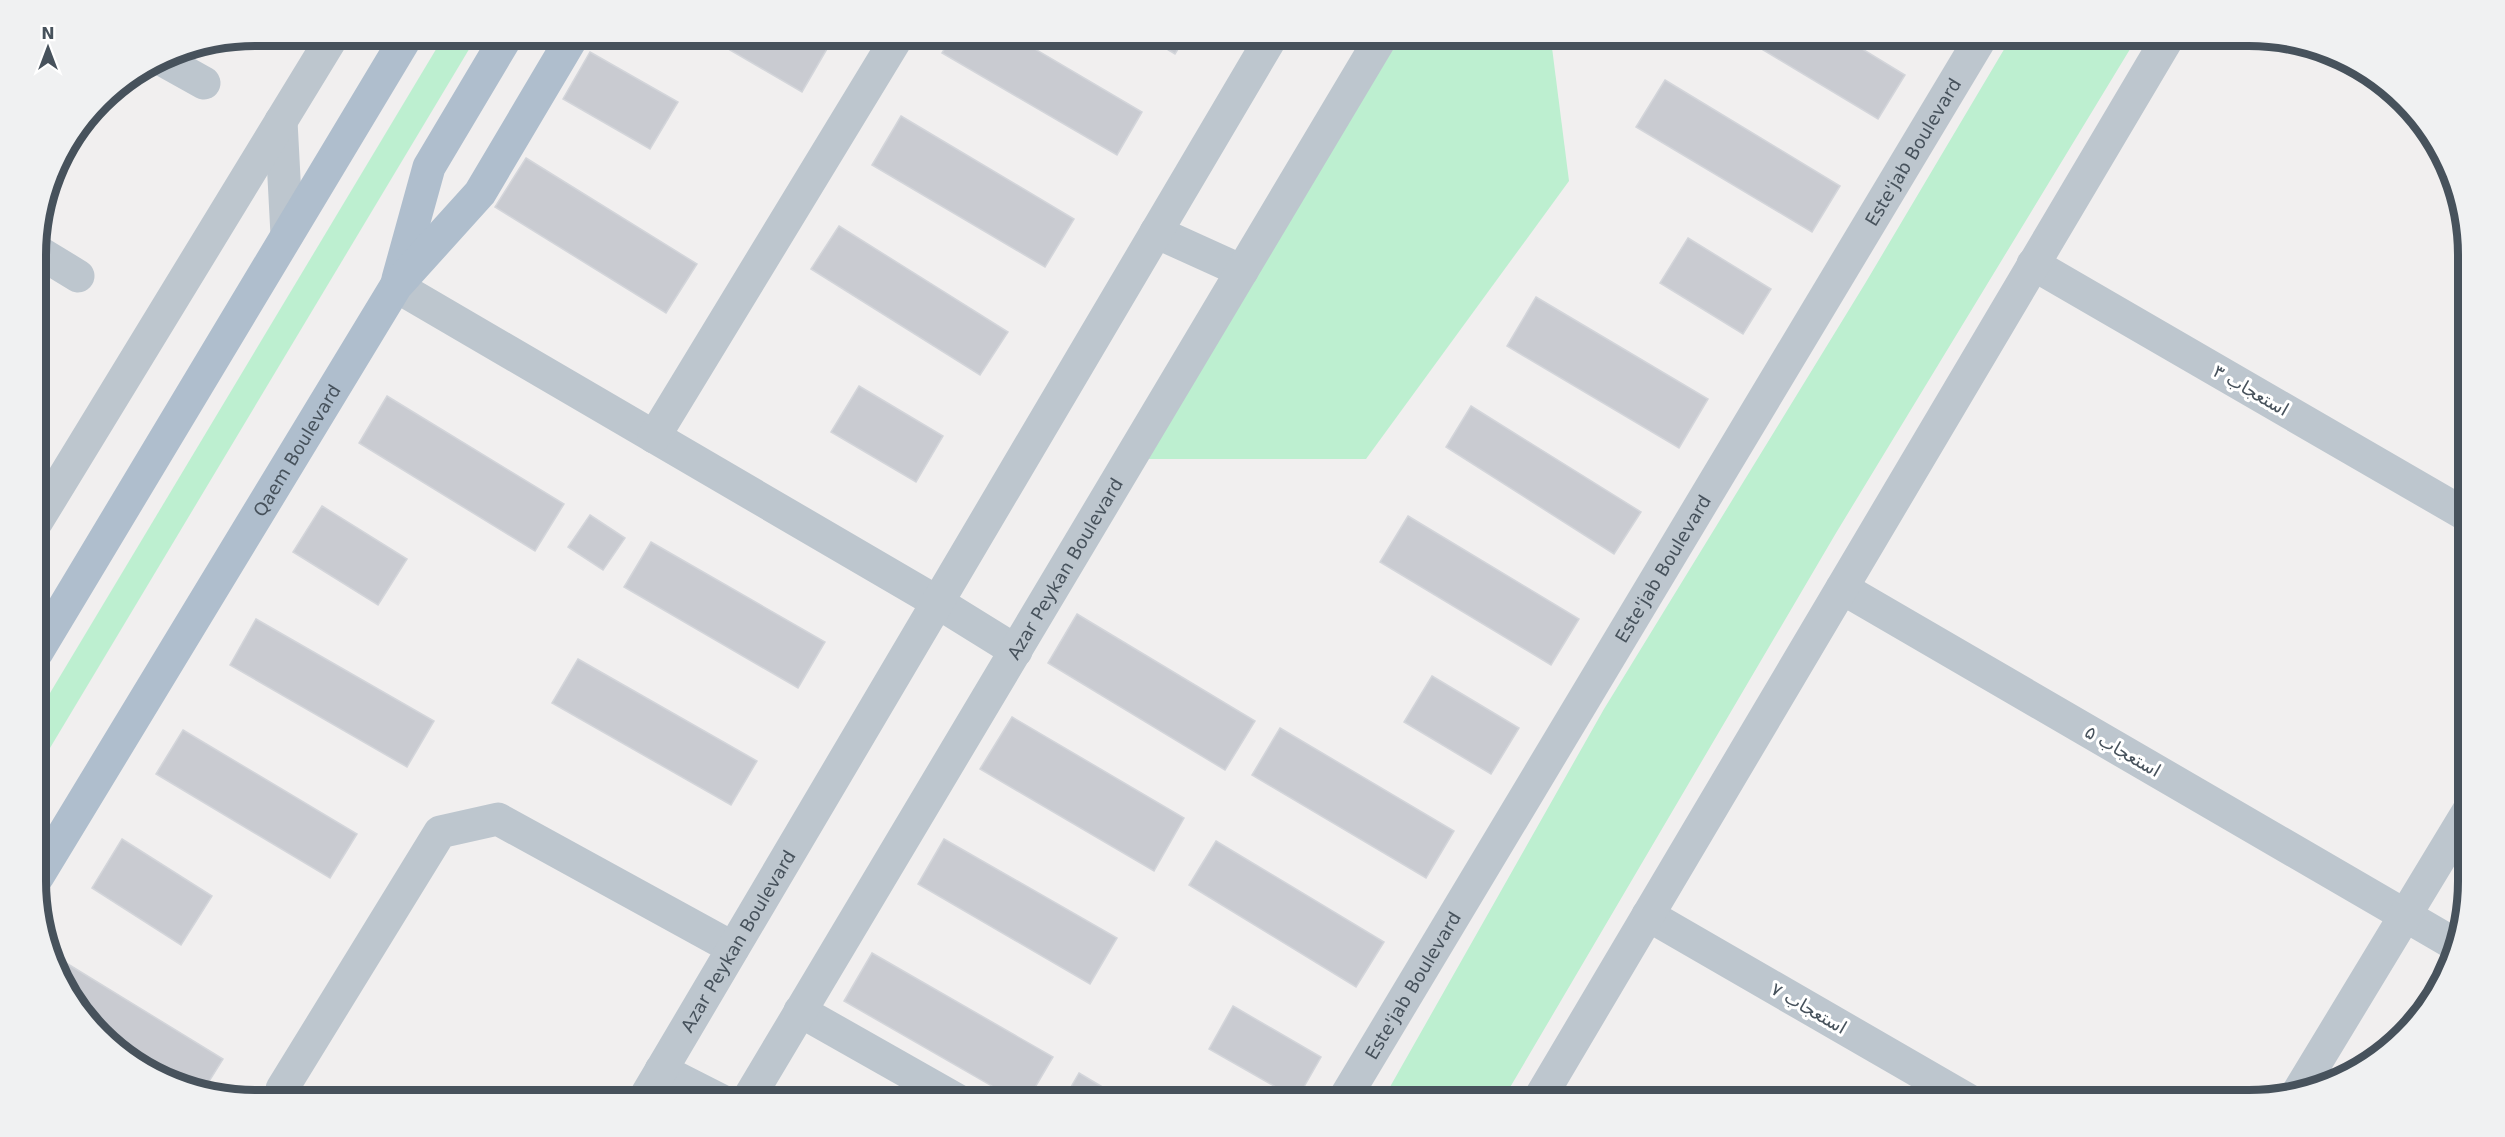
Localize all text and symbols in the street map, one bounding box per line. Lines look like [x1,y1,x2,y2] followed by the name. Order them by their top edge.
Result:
[18,18,78,78] north arrow
[41,24,55,43] text: N
[1860,74,1965,229] street label: Este'jab Boulevard
[2210,360,2292,420] street label: استعجاب ۳
[248,380,344,520] street label: Qaem Boulevard
[1002,474,1127,663] street label: Azar Peykan Boulevard
[1610,491,1715,646] street label: Este'jab Boulevard
[2082,721,2164,781] street label: استعجاب ۵
[676,846,799,1035] street label: Azar Peykan Boulevard
[1360,908,1465,1063] street label: Este'jab Boulevard
[1768,978,1850,1038] street label: استعجاب ۷

